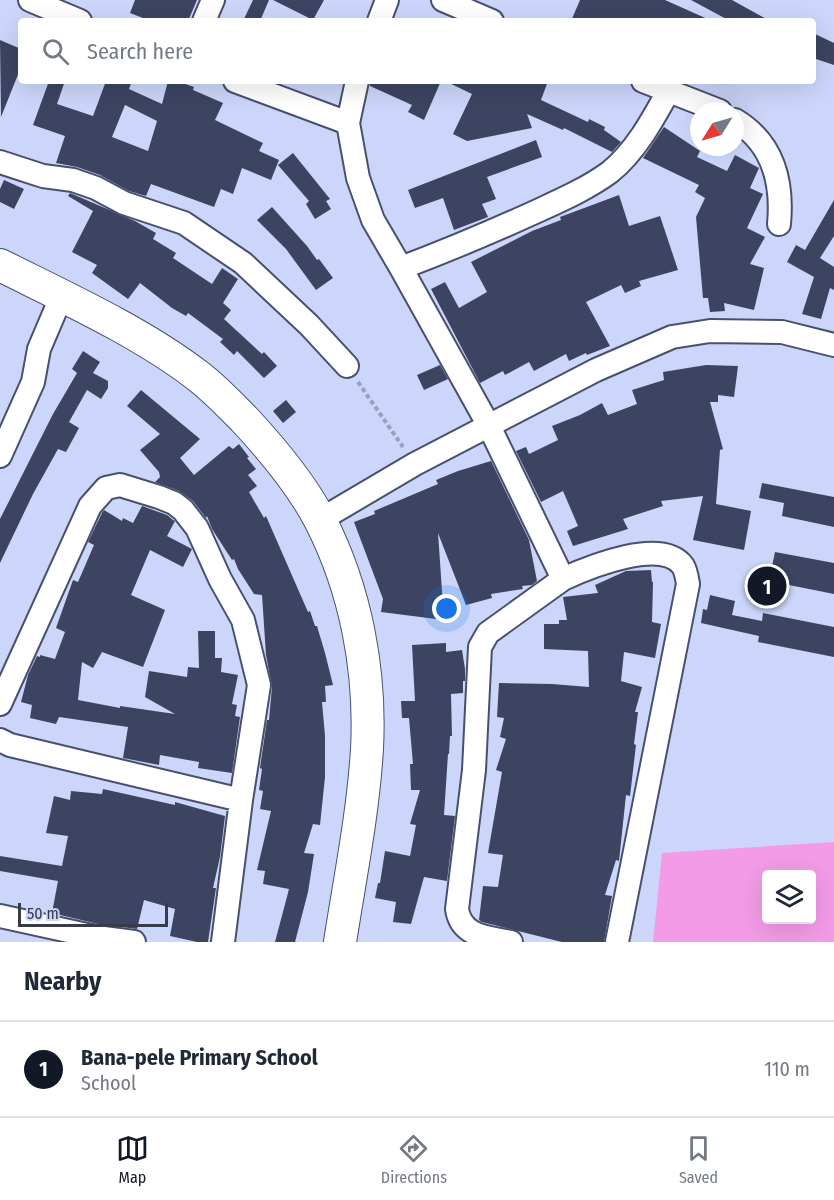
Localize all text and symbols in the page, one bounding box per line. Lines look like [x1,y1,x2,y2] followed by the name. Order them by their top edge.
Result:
[18,18,816,84] search box
[39,35,72,68] icon: search
[87,38,193,65] text: Search here
[690,102,744,156] north arrow
[748,564,786,608] pin: 1
[432,594,461,623] your location
[762,870,816,924] map controls
[762,870,816,924] button: layers
[18,900,168,928] scale bar
[27,904,59,923] text: 50 m
[24,966,101,997] text: Nearby
[81,1044,318,1071] text: Bana-pele Primary School
[39,1057,48,1081] text: 1
[764,1057,810,1081] text: 110 m
[81,1071,136,1095] text: School
[116,1132,149,1187] tab: Map
[381,1132,447,1187] tab: Directions
[679,1132,718,1187] tab: Saved

